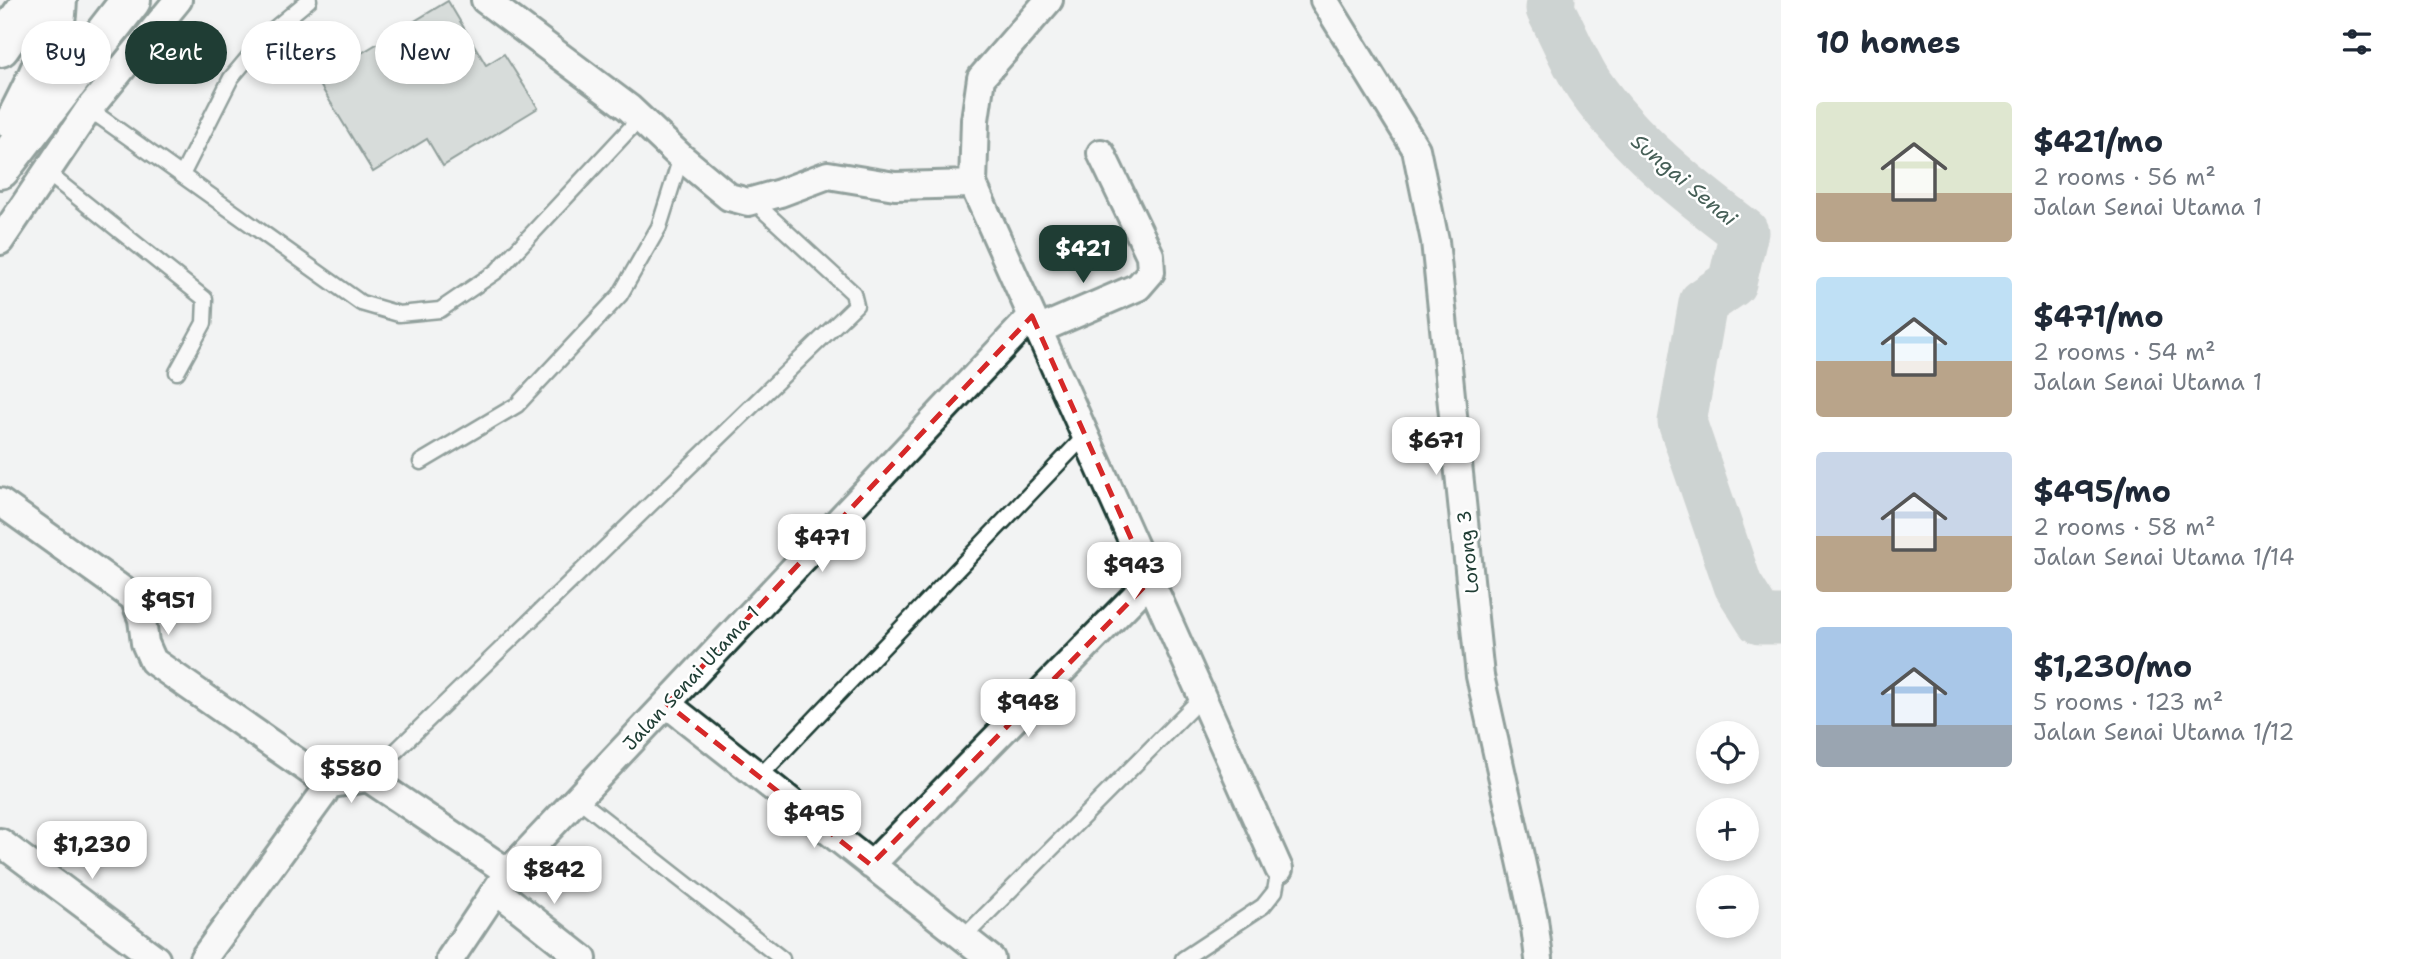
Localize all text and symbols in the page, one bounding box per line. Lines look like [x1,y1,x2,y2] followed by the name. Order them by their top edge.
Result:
[21,21,111,84] chip: Buy
[125,21,227,84] chip: Rent
[241,21,361,84] chip: Filters
[375,21,475,84] chip: New
[1816,22,1961,63] text: 10 homes
[2338,23,2376,61] icon: filters
[2033,121,2163,162] text: $421/mo
[1625,127,1744,233] water label: Sungai Senai
[1872,130,1956,214] icon: home
[2033,162,2216,192] text: 2 rooms · 56 m²
[2033,192,2262,222] text: Jalan Senai Utama 1
[1042,226,1124,285] pin: $421
[1055,233,1111,263] text: $421
[2033,296,2164,337] text: $471/mo
[1872,305,1956,389] icon: home
[2033,337,2216,367] text: 2 rooms · 54 m²
[2033,367,2262,397] text: Jalan Senai Utama 1
[1395,418,1477,477] pin: $671
[1408,425,1464,455] text: $671
[2033,471,2171,512] text: $495/mo
[1872,480,1956,564] icon: home
[1451,509,1485,595] street label: Lorong 3
[2033,512,2216,542] text: 2 rooms · 58 m²
[781,514,863,574] pin: $471
[794,522,850,552] text: $471
[1093,542,1175,602] pin: $943
[2033,542,2295,572] text: Jalan Senai Utama 1/14
[1103,550,1165,580] text: $943
[127,578,209,637] pin: $951
[140,585,196,615] text: $951
[617,600,765,756] street label: Jalan Senai Utama 1
[2033,646,2192,687] text: $1,230/mo
[1872,655,1956,739] icon: home
[987,680,1069,739] pin: $948
[997,687,1059,717] text: $948
[2033,687,2223,717] text: 5 rooms · 123 m²
[2033,717,2294,747] text: Jalan Senai Utama 1/12
[1696,721,1759,938] map controls
[1696,721,1759,784] button: locate
[310,746,392,805] pin: $580
[320,753,382,783] text: $580
[773,790,855,850] pin: $495
[783,798,845,828] text: $495
[1696,798,1759,861] button: +
[35,822,149,881] pin: $1,230
[53,829,131,859] text: $1,230
[513,846,595,906] pin: $842
[523,854,585,884] text: $842
[1696,875,1759,938] button: −

